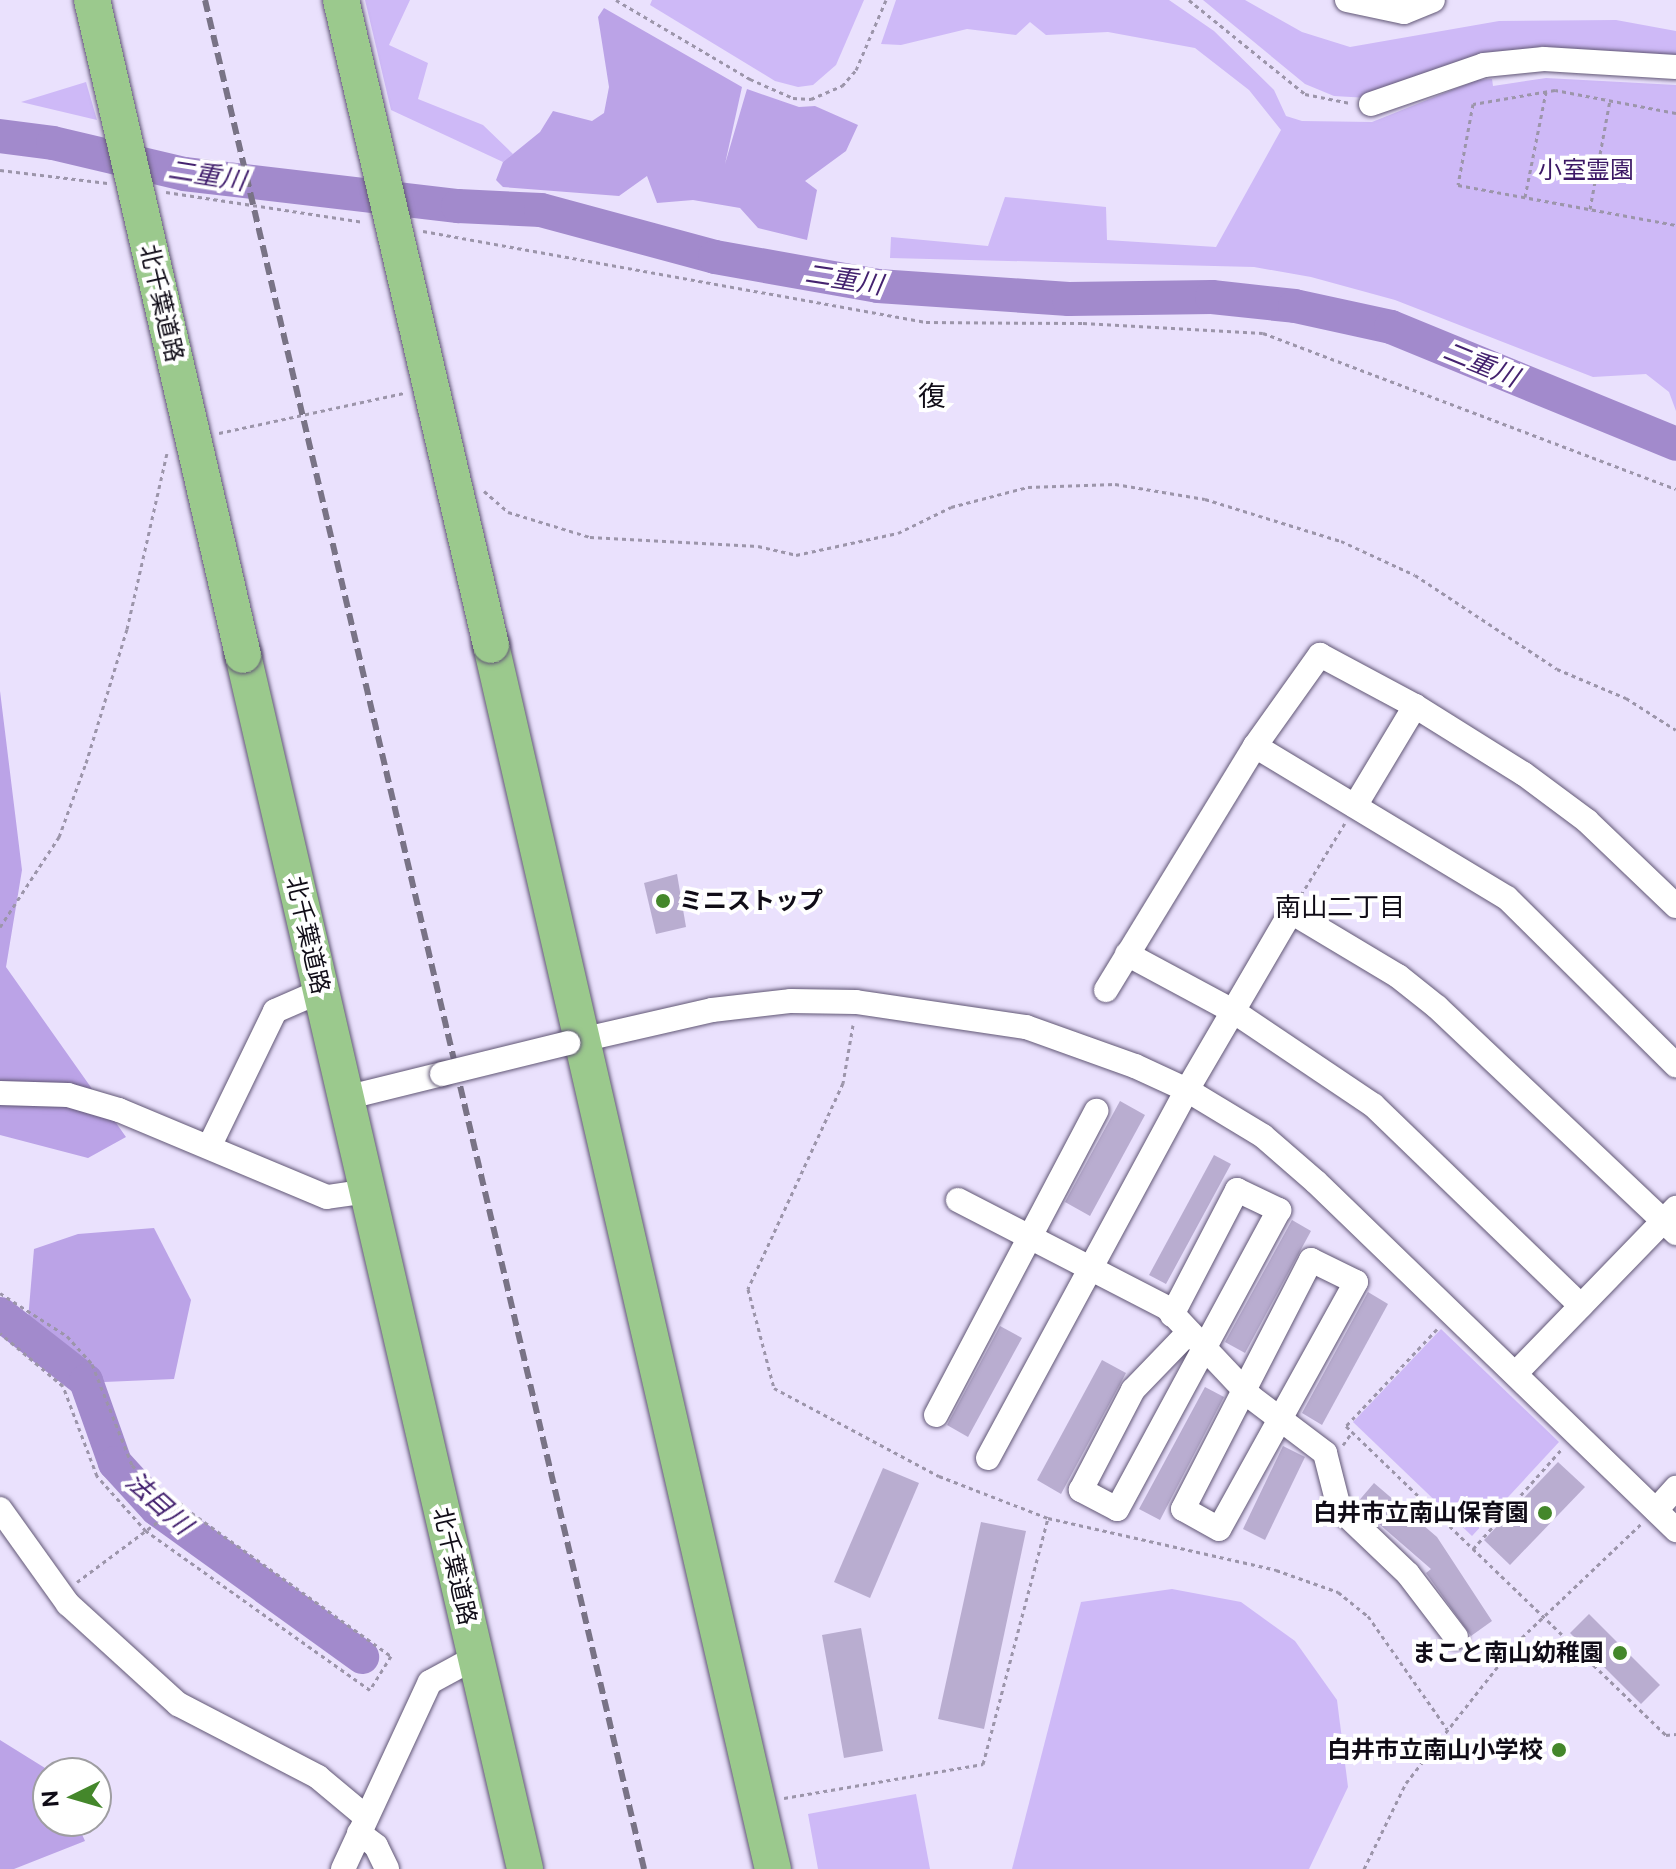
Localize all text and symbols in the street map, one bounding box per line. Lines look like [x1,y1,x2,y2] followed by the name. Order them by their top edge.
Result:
[166,153,248,197] water label: 二重川
[1538,156,1634,184] park label: 小室霊園
[134,241,190,365] street label: 北千葉道路
[803,257,885,301] water label: 二重川
[1439,335,1523,393] water label: 二重川
[918,379,946,413] district label: 復
[280,873,336,997] street label: 北千葉道路
[679,887,823,915] place label: ミニストップ
[1275,891,1405,923] district label: 南山二丁目
[654,892,672,910] marker: ミニストップ
[120,1465,198,1541] water label: 法目川
[1313,1499,1529,1527] place label: 白井市立南山保育園
[427,1504,483,1628] street label: 北千葉道路
[1536,1504,1554,1522] marker: 白井市立南山保育園
[1412,1639,1604,1667] place label: まこと南山幼稚園
[1611,1644,1629,1662] marker: まこと南山幼稚園
[1327,1736,1543,1764] place label: 白井市立南山小学校
[1550,1741,1568,1759] marker: 白井市立南山小学校
[32,1757,112,1837] north arrow
[36,1789,64,1809] text: N

